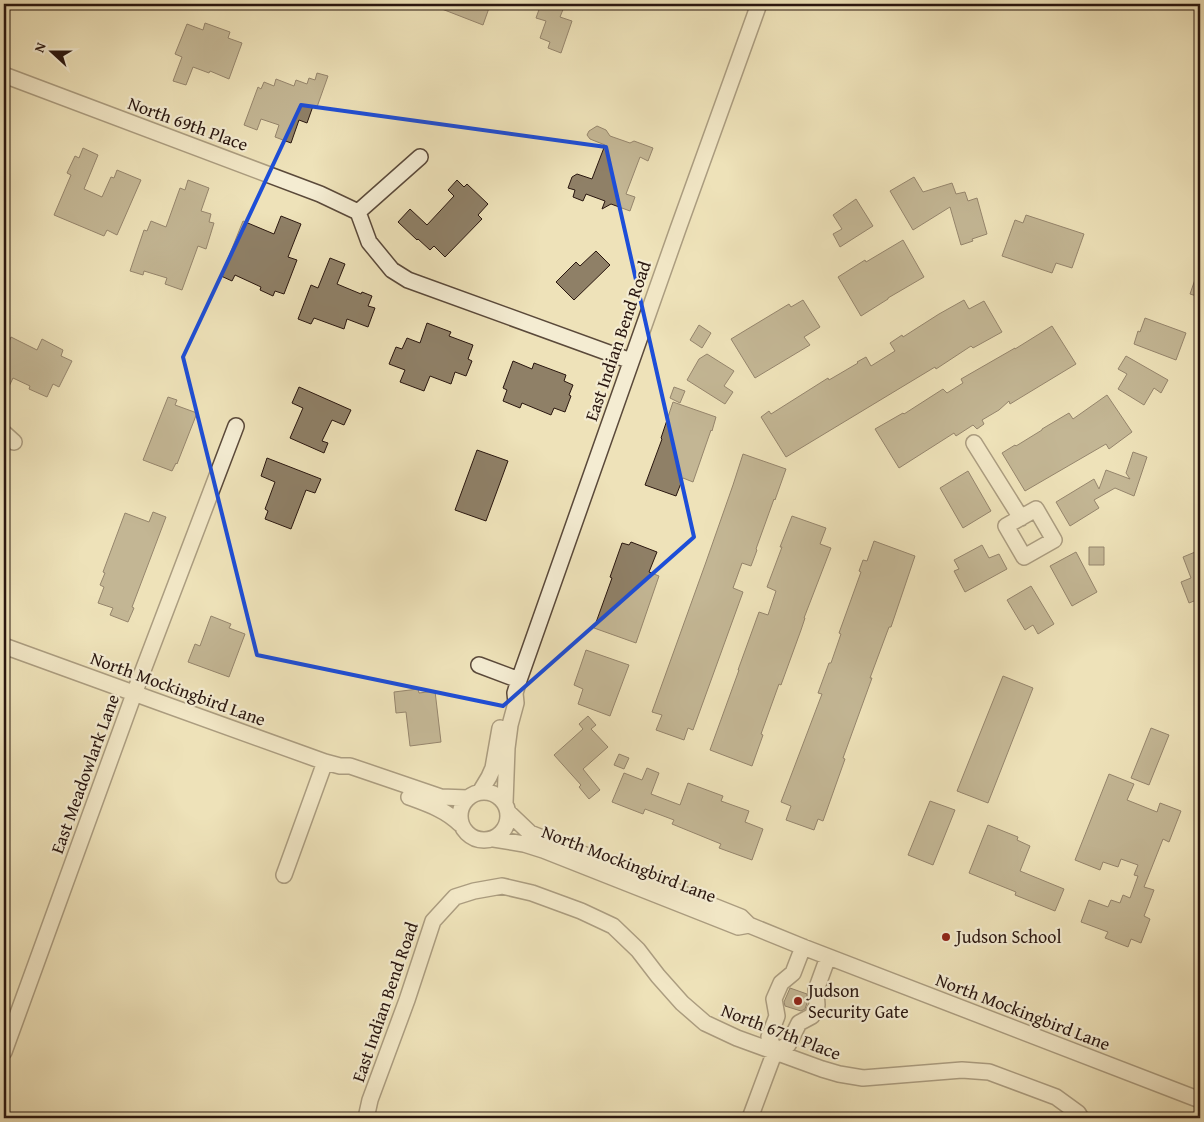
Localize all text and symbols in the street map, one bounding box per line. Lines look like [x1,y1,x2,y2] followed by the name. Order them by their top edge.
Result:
[28,28,78,78] north arrow
[29,39,51,55] text: N
[124,89,252,158] street label: North 69th Place
[577,257,658,425] street label: East Indian Bend Road
[87,644,270,733] street label: North Mockingbird Lane
[43,690,126,857] street label: East Meadowlark Lane
[538,818,720,909] street label: North Mockingbird Lane
[344,918,425,1086] street label: East Indian Bend Road
[954,923,1061,950] place label: Judson School
[940,931,952,943] marker: Judson School
[932,966,1114,1057] street label: North Mockingbird Lane
[806,977,909,1025] place label: Judson Security Gate
[792,995,804,1007] marker: Judson Security Gate
[717,996,845,1067] street label: North 67th Place

